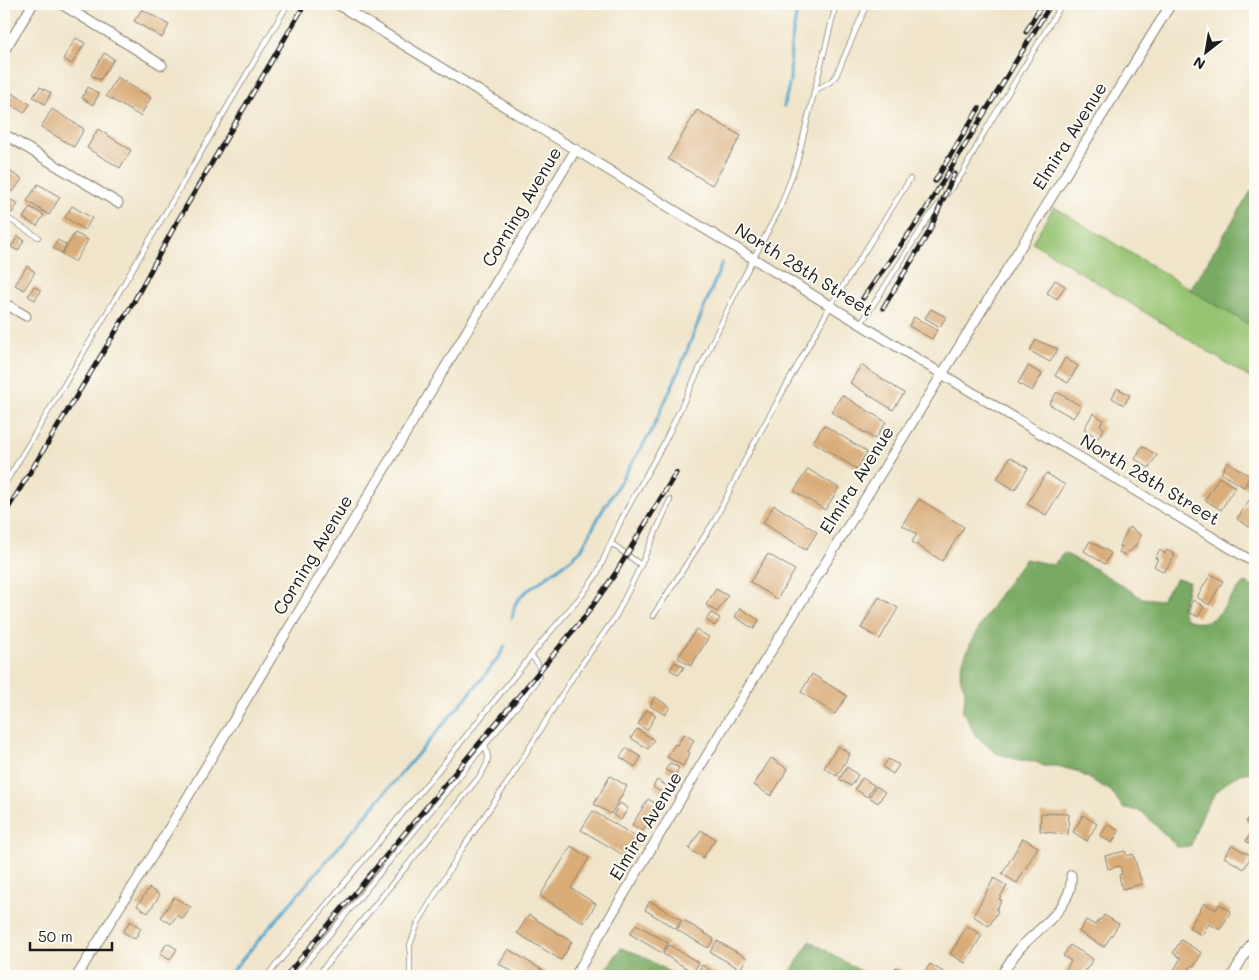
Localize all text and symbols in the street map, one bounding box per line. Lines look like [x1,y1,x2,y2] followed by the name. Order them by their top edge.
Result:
[1182,28,1232,78] north arrow
[1190,53,1209,74] text: N
[1026,77,1112,194] street label: Elmira Avenue
[476,142,567,271] street label: Corning Avenue
[731,217,878,321] street label: North 28th Street
[813,421,899,538] street label: Elmira Avenue
[1076,428,1225,530] street label: North 28th Street
[267,490,358,619] street label: Corning Avenue
[603,767,687,884] street label: Elmira Avenue
[30,920,112,952] scale bar
[38,926,73,946] text: 50 m

